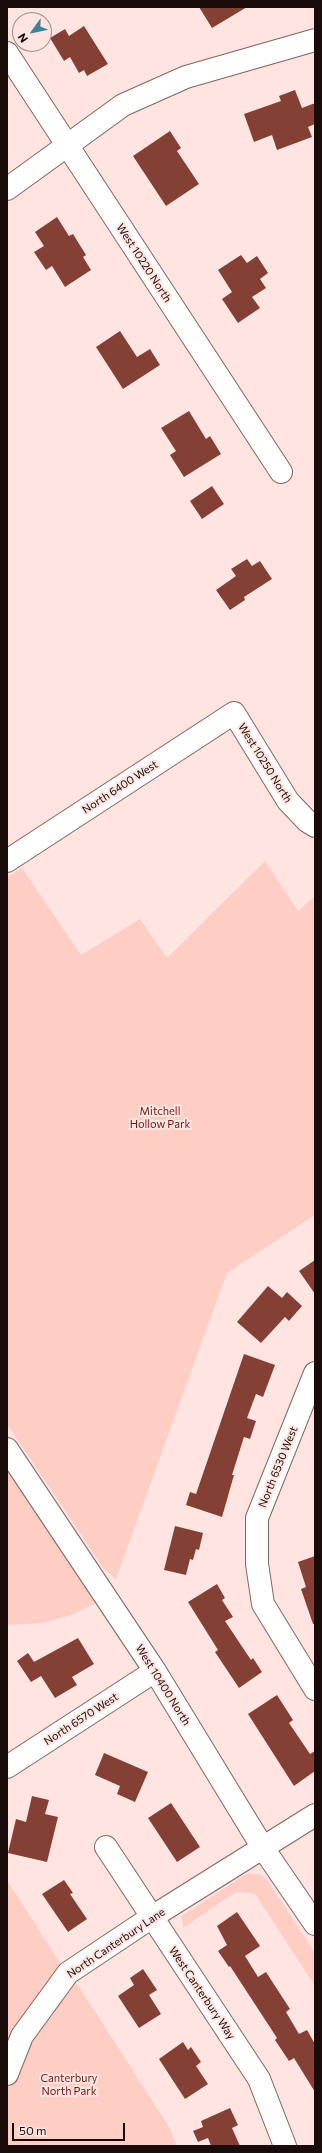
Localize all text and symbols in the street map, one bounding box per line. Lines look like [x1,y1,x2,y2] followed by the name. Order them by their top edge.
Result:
[12,12,52,52] north arrow
[15,31,30,45] text: N
[114,221,174,305] street label: West 10220 North
[235,721,295,805] street label: West 10250 North
[80,758,160,816] street label: North 6400 West
[130,1104,190,1130] park label: Mitchell Hollow Park
[256,1424,300,1510] street label: North 6530 West
[133,1642,193,1728] street label: West 10400 North
[41,1690,121,1748] street label: North 6570 West
[64,1905,168,1981] street label: North Canterbury Lane
[166,1944,238,2042] street label: West Canterbury Way
[41,2071,97,2097] park label: Canterbury North Park
[14,2115,127,2141] scale bar
[19,2123,47,2137] text: 50 m

